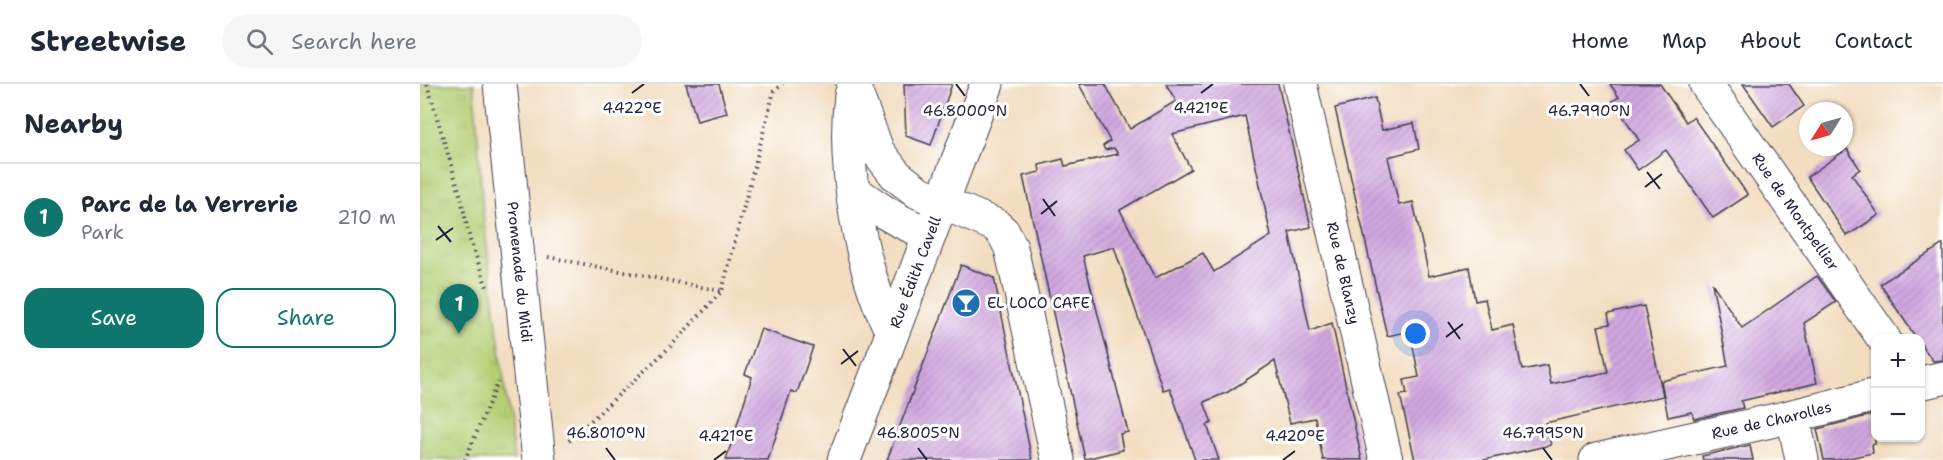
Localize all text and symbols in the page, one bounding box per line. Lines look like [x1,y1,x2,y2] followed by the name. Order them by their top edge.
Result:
[222,14,642,68] search box
[30,22,186,60] text: Streetwise
[243,25,276,58] icon: search
[291,27,417,56] text: Search here
[1571,27,1629,55] text: Home
[1662,27,1707,55] text: Map
[1740,27,1801,55] text: About
[1834,27,1913,55] text: Contact
[602,98,662,118] text: 4.422°E
[1174,98,1228,118] text: 4.421°E
[923,101,1007,121] text: 46.8000°N
[1548,101,1630,121] text: 46.7990°N
[1799,102,1853,156] north arrow
[24,106,123,141] text: Nearby
[1747,149,1843,275] street label: Rue de Montpellier
[81,190,298,219] text: Parc de la Verrerie
[502,200,537,343] street label: Promenade du Midi
[39,204,48,230] text: 1
[337,204,396,230] text: 210 m
[885,213,946,331] street label: Rue Édith Cavell
[81,219,124,245] text: Park
[1322,220,1365,326] street label: Rue de Blanzy
[440,284,478,334] pin: 1
[950,287,982,319] bar icon: EL LOCO CAFE
[24,288,204,348] button: Save
[216,288,396,348] button: Share
[987,293,1090,313] place label: EL LOCO CAFE
[1401,319,1430,348] your location
[1871,334,1925,442] map controls
[1871,334,1925,388] button: +
[1871,388,1925,442] button: −
[1710,397,1834,444] street label: Rue de Charolles
[566,423,646,443] text: 46.8010°N
[876,423,960,443] text: 46.8005°N
[1502,423,1584,443] text: 46.7995°N
[699,426,753,446] text: 4.421°E
[1265,426,1325,446] text: 4.420°E

